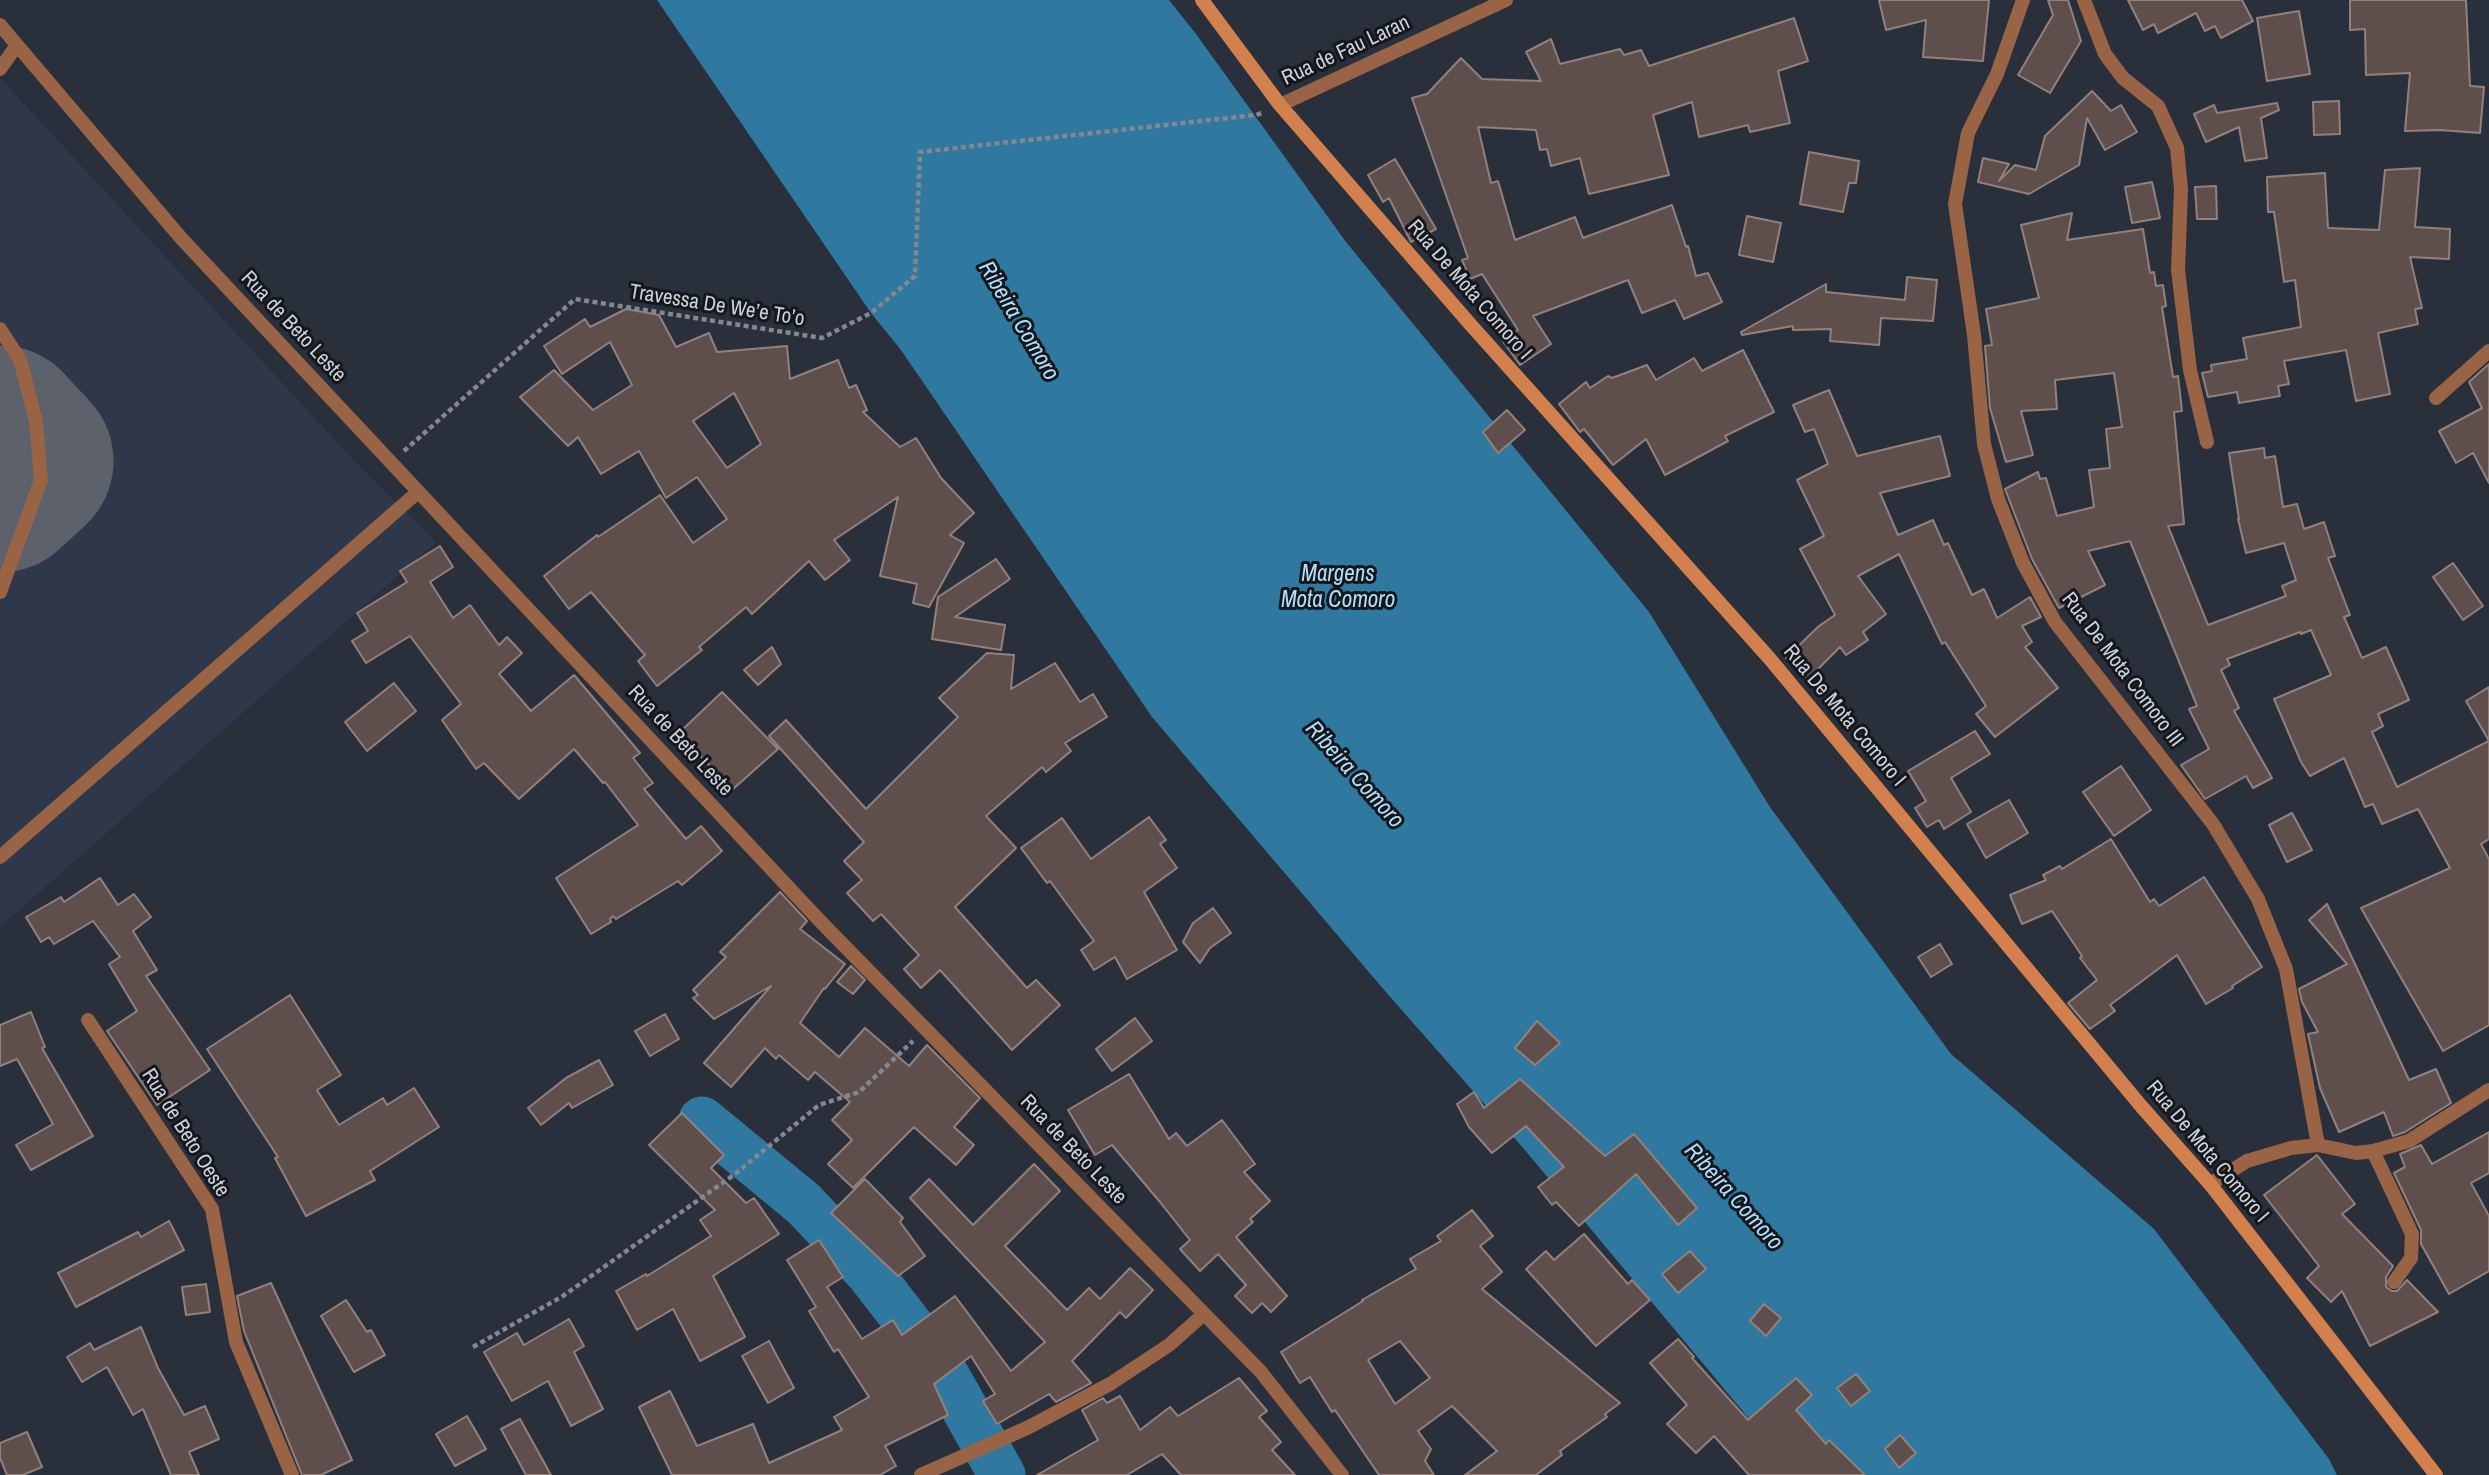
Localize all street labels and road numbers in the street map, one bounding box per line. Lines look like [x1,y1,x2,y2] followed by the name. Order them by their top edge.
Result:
[1278,10,1414,92] street label: Rua de Fau Laran
[1401,215,1537,365] street label: Rua De Mota Comoro I
[235,266,351,388] street label: Rua de Beto Leste
[628,280,806,332] street label: Travessa De We’e To’o
[2056,588,2188,752] street label: Rua De Mota Comoro III
[1777,640,1911,792] street label: Rua De Mota Comoro I
[622,680,738,802] street label: Rua de Beto Leste
[136,1064,234,1202] street label: Rua de Beto Oeste
[2140,1076,2274,1228] street label: Rua De Mota Comoro I
[1014,1090,1132,1210] street label: Rua de Beto Leste

